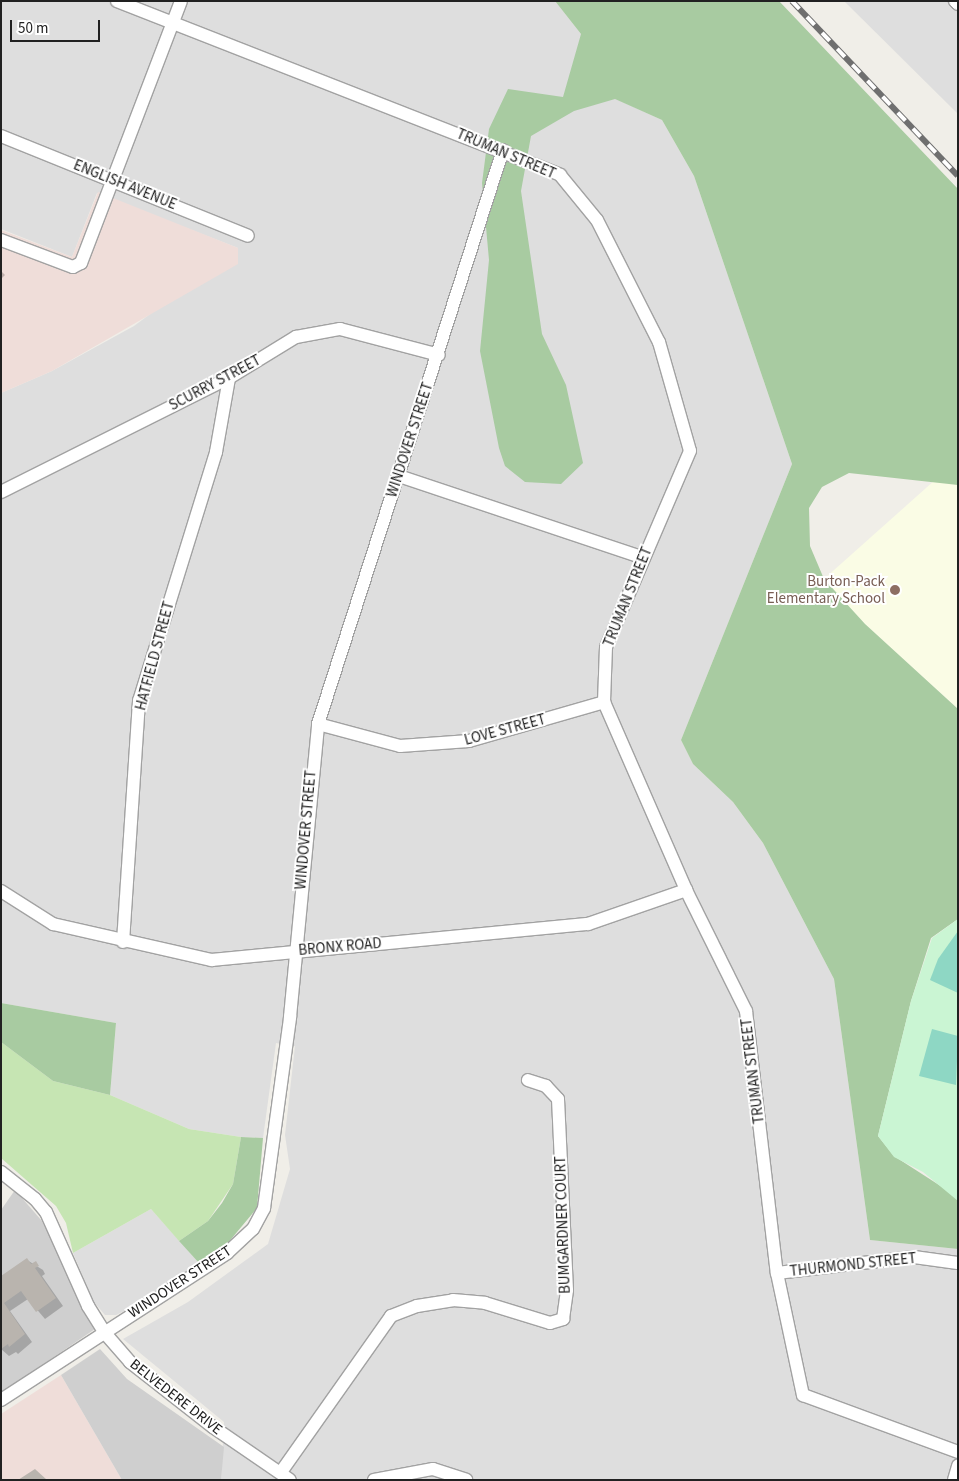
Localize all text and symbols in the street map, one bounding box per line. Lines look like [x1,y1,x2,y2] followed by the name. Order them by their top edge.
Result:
[12,10,102,42] scale bar
[18,18,48,39] text: 50 m
[454,125,558,183] street label: TRUMAN STREET
[71,156,179,214] street label: ENGLISH AVENUE
[166,351,264,415] street label: SCURRY STREET
[383,380,437,500] street label: WINDOVER STREET
[600,544,656,650] street label: TRUMAN STREET
[767,572,885,607] place label: Burton-Pack Elementary School
[889,584,901,596] marker: Burton-Pack Elementary School
[132,600,178,712] street label: HATFIELD STREET
[462,711,548,749] street label: LOVE STREET
[292,770,320,890] street label: WINDOVER STREET
[298,934,382,960] street label: BRONX ROAD
[738,1017,768,1125] street label: TRUMAN STREET
[552,1156,574,1294] street label: BUMGARDNER COURT
[125,1242,235,1322] street label: WINDOVER STREET
[789,1249,917,1281] street label: THURMOND STREET
[126,1355,226,1439] street label: BELVEDERE DRIVE

